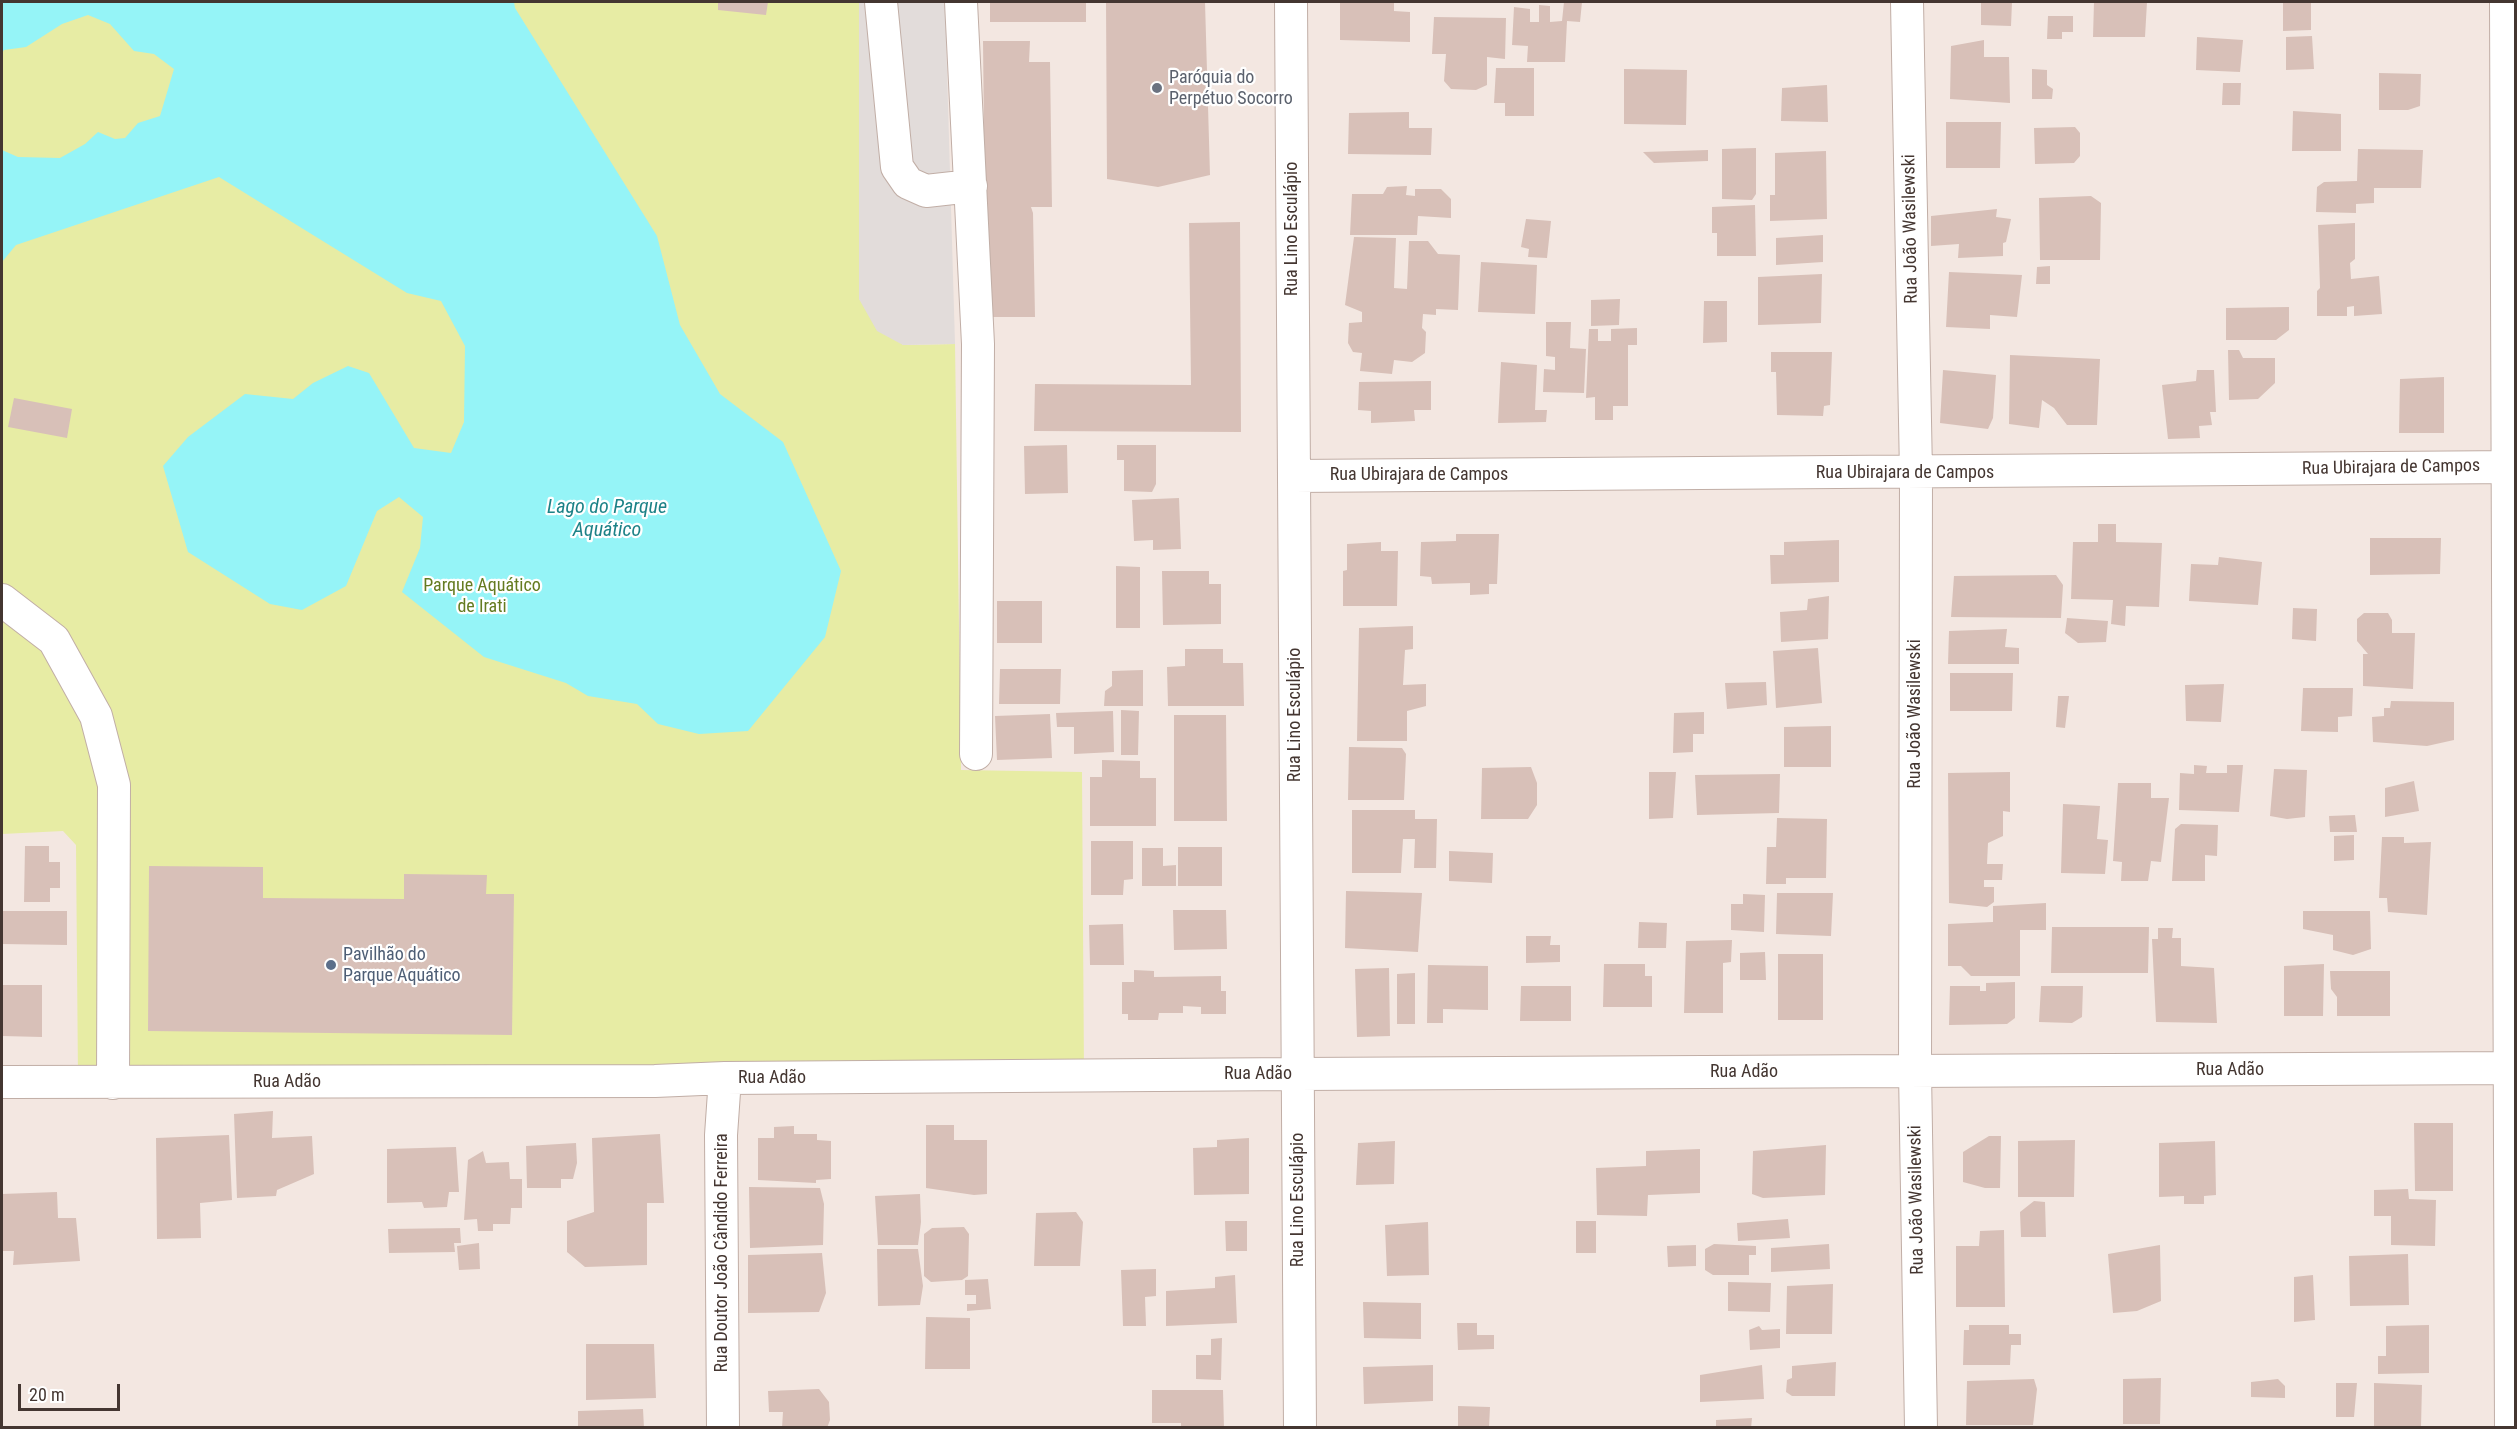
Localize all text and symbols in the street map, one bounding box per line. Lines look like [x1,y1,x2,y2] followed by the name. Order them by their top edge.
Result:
[1169,67,1293,110] place label: Paróquia do Perpétuo Socorro
[1150,81,1164,95] marker: Paróquia do Perpétuo Socorro
[1899,154,1923,304] street label: Rua João Wasilewski
[1281,162,1303,296] street label: Rua Lino Esculápio
[2302,456,2480,480] street label: Rua Ubirajara de Campos
[1816,462,1994,484] street label: Rua Ubirajara de Campos
[1330,464,1508,486] street label: Rua Ubirajara de Campos
[547,496,667,543] water label: Lago do Parque Aquático
[423,575,541,618] park label: Parque Aquático de Irati
[1904,639,1926,789] street label: Rua João Wasilewski
[1284,648,1306,782] street label: Rua Lino Esculápio
[343,944,461,986] place label: Pavilhão do Parque Aquático
[324,958,338,972] marker: Pavilhão do Parque Aquático
[2196,1059,2264,1081] street label: Rua Adão
[1710,1061,1778,1083] street label: Rua Adão
[1224,1063,1292,1085] street label: Rua Adão
[738,1067,806,1089] street label: Rua Adão
[253,1071,321,1093] street label: Rua Adão
[1905,1125,1929,1275] street label: Rua João Wasilewski
[711,1133,733,1373] street label: Rua Doutor João Cândido Ferreira
[1287,1133,1309,1267] street label: Rua Lino Esculápio
[21,1372,123,1410] scale bar
[29,1384,64,1405] text: 20 m

